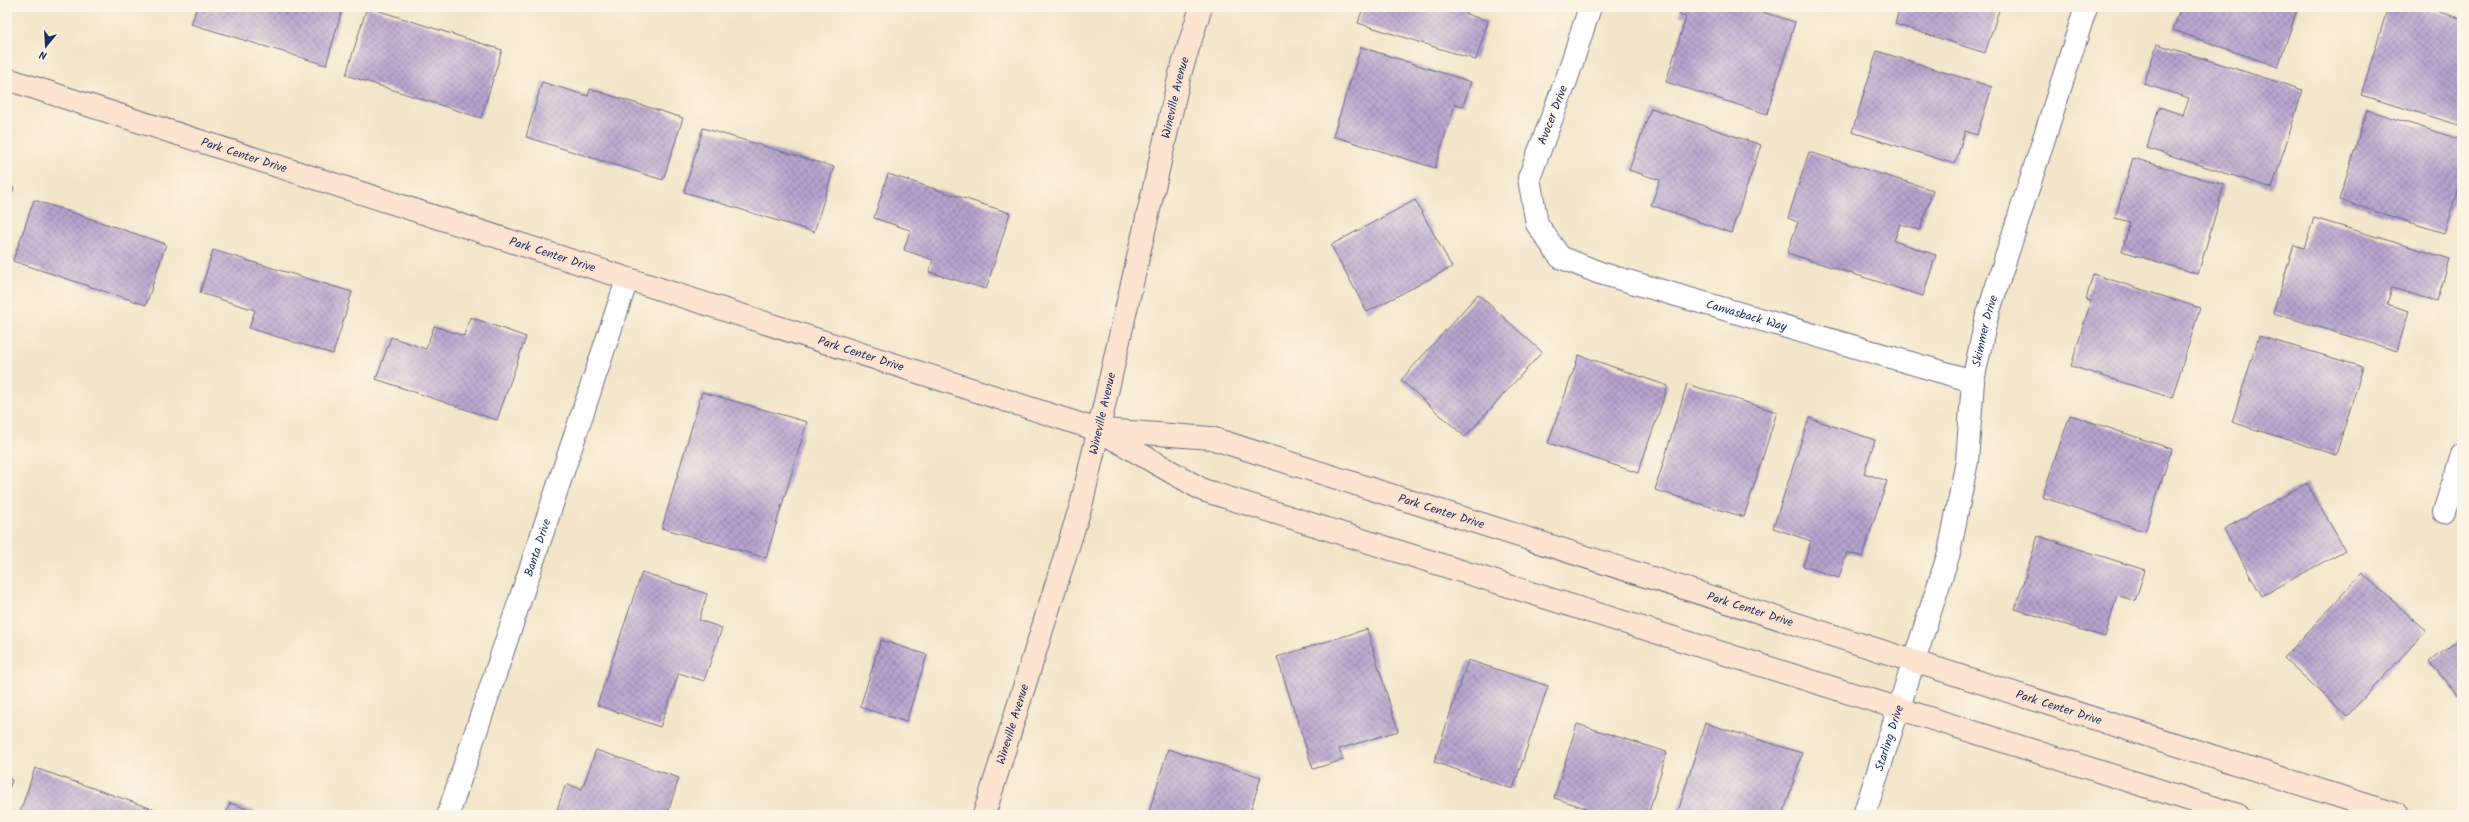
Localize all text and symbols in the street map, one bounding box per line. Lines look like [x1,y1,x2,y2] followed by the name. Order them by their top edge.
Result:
[26,26,66,66] north arrow
[37,45,49,64] text: N
[1156,54,1195,140] street label: Wineville Avenue
[1533,82,1573,148] street label: Avocer Drive
[198,133,290,178] street label: Park Center Drive
[507,232,599,277] street label: Park Center Drive
[1967,292,2003,368] street label: Skimmer Drive
[1704,295,1789,336] street label: Canvasback Way
[815,331,907,377] street label: Park Center Drive
[1084,370,1121,456] street label: Wineville Avenue
[1396,489,1487,534] street label: Park Center Drive
[519,516,556,579] street label: Banta Drive
[1705,587,1796,632] street label: Park Center Drive
[991,681,1034,767] street label: Wineville Avenue
[2013,685,2105,730] street label: Park Center Drive
[1869,702,1909,773] street label: Starling Drive

